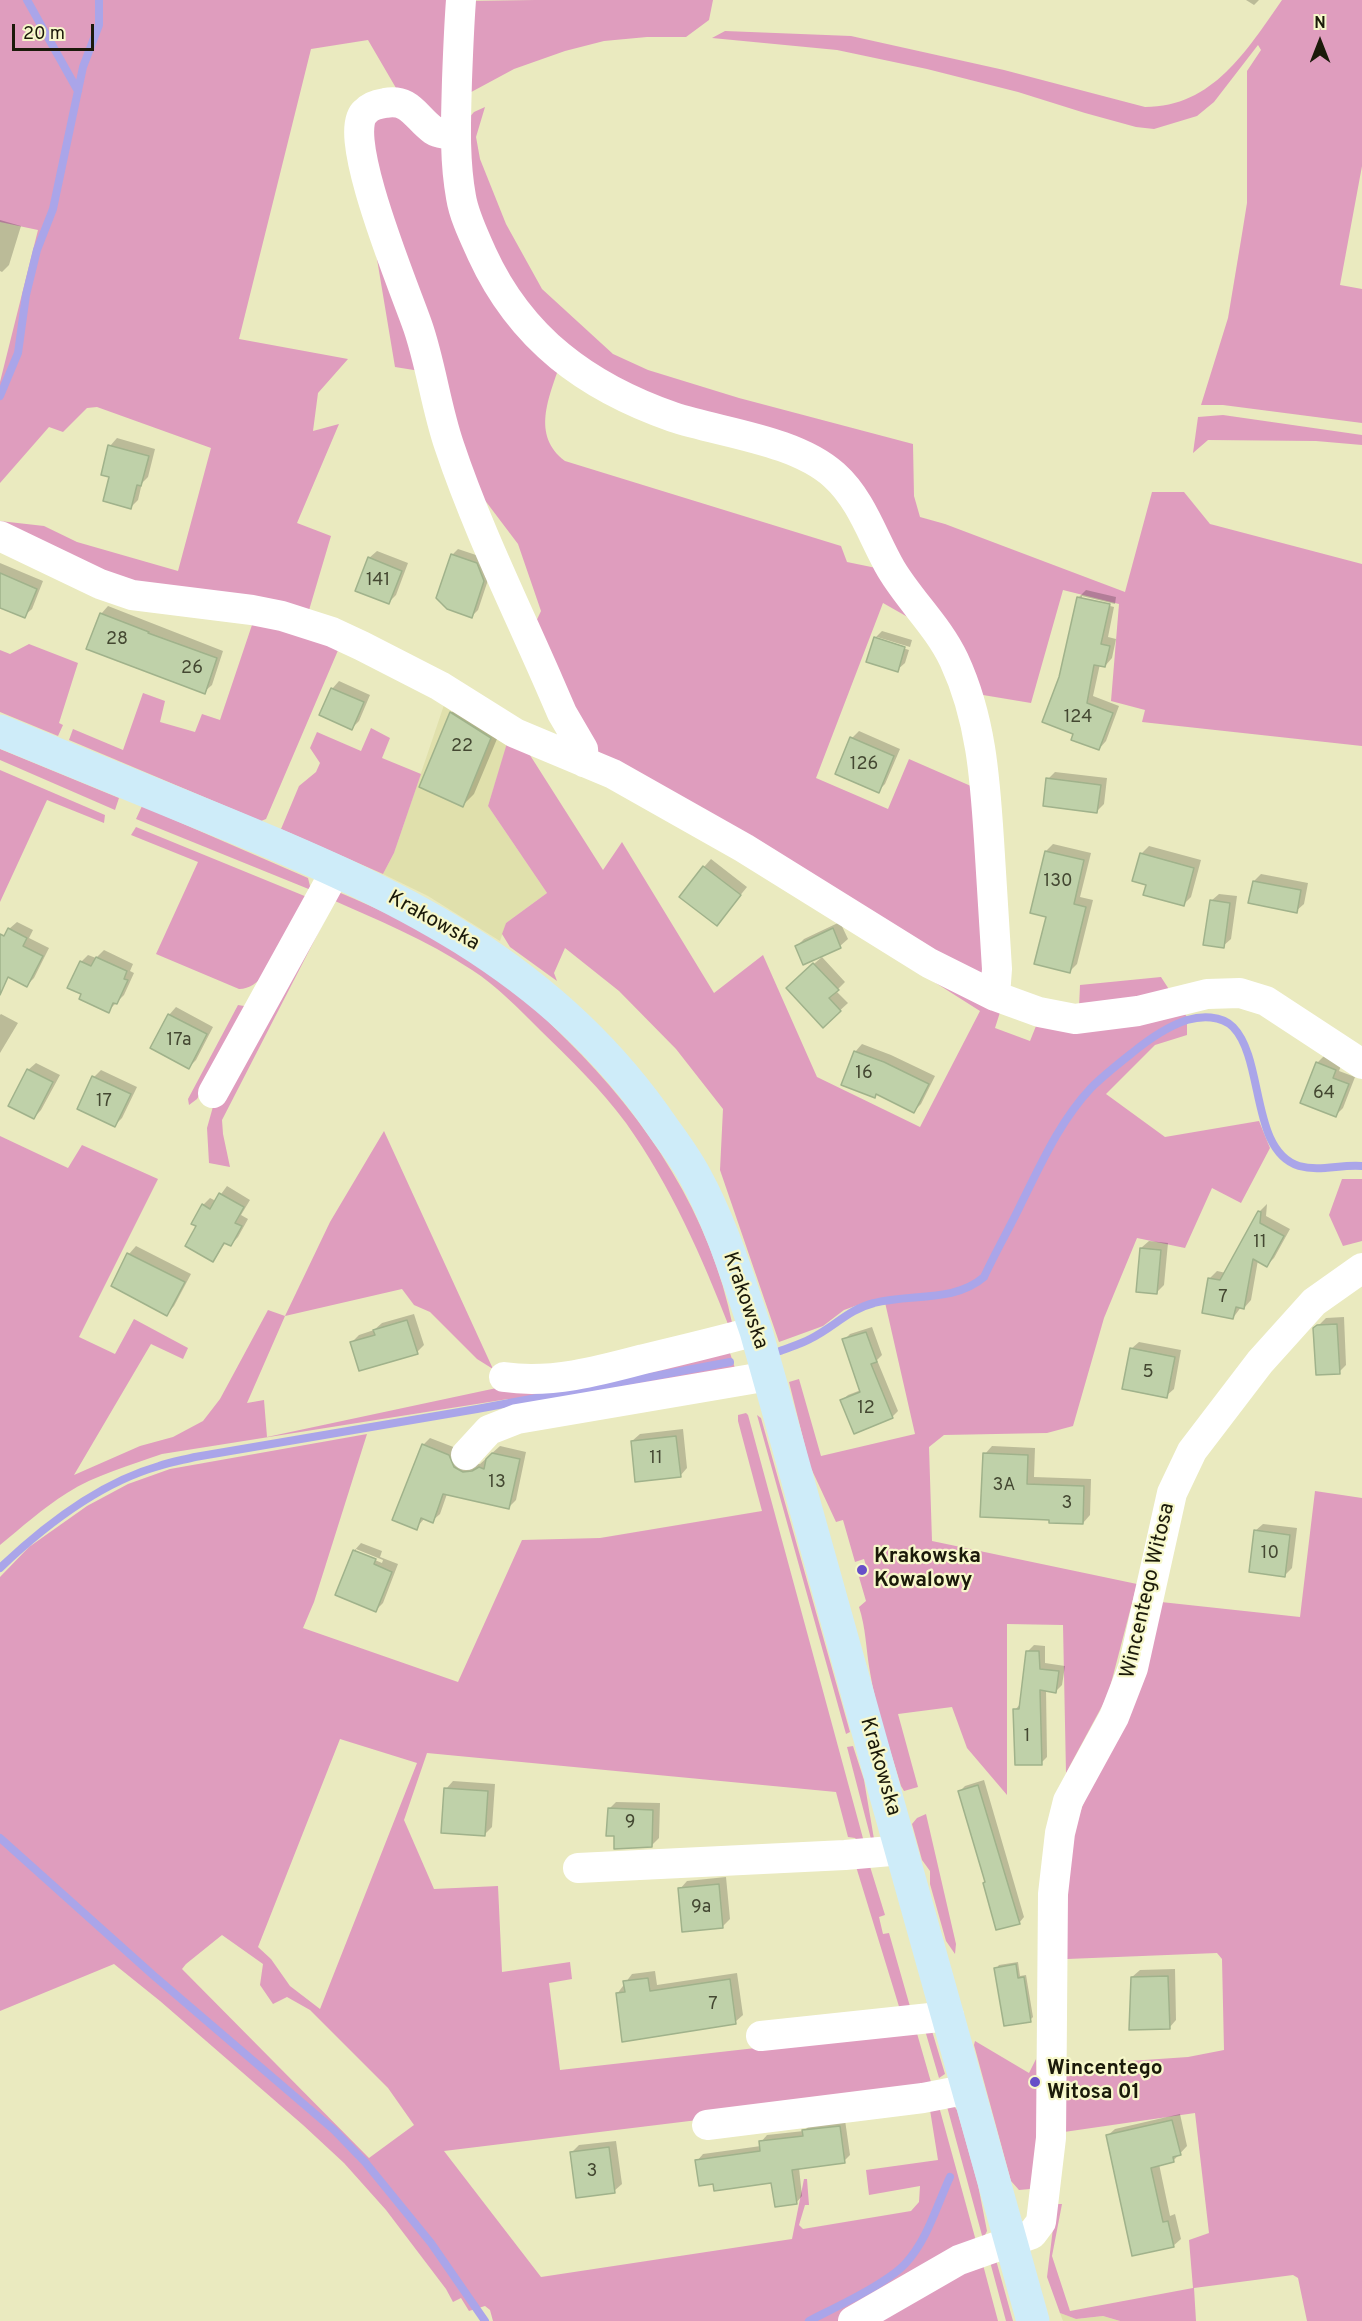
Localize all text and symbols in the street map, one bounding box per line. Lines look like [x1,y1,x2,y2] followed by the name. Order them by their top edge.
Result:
[15,12,98,50] scale bar
[1290,12,1350,72] north arrow
[1314,14,1326,34] text: N
[23,23,65,46] text: 20 m
[366,570,390,592] house number: 141
[106,629,128,651] house number: 28
[181,658,203,680] house number: 26
[1064,707,1092,729] house number: 124
[451,736,473,758] house number: 22
[850,754,878,776] house number: 126
[1044,871,1072,893] house number: 130
[383,886,483,958] street label: Krakowska
[167,1030,191,1052] house number: 17a
[855,1063,873,1085] house number: 16
[1313,1083,1335,1105] house number: 64
[96,1091,112,1113] house number: 17
[1253,1232,1267,1254] house number: 11
[716,1249,772,1353] street label: Krakowska
[1218,1287,1228,1309] house number: 7
[1142,1362,1154,1384] house number: 5
[857,1398,875,1420] house number: 12
[649,1448,663,1470] house number: 11
[488,1472,506,1494] house number: 13
[993,1475,1015,1497] house number: 3A
[1062,1493,1072,1515] house number: 3
[1117,1501,1181,1681] street label: Wincentego Witosa
[1261,1543,1279,1565] house number: 10
[874,1545,981,1595] place label: Krakowska Kowalowy
[855,1563,869,1577] marker: Krakowska Kowalowy
[853,1715,905,1819] street label: Krakowska
[1024,1726,1030,1748] house number: 1
[625,1812,635,1834] house number: 9
[691,1897,711,1919] house number: 9a
[708,1994,718,2016] house number: 7
[1047,2057,1163,2107] place label: Wincentego Witosa 01
[1028,2075,1042,2089] marker: Wincentego Witosa 01
[587,2161,597,2183] house number: 3

